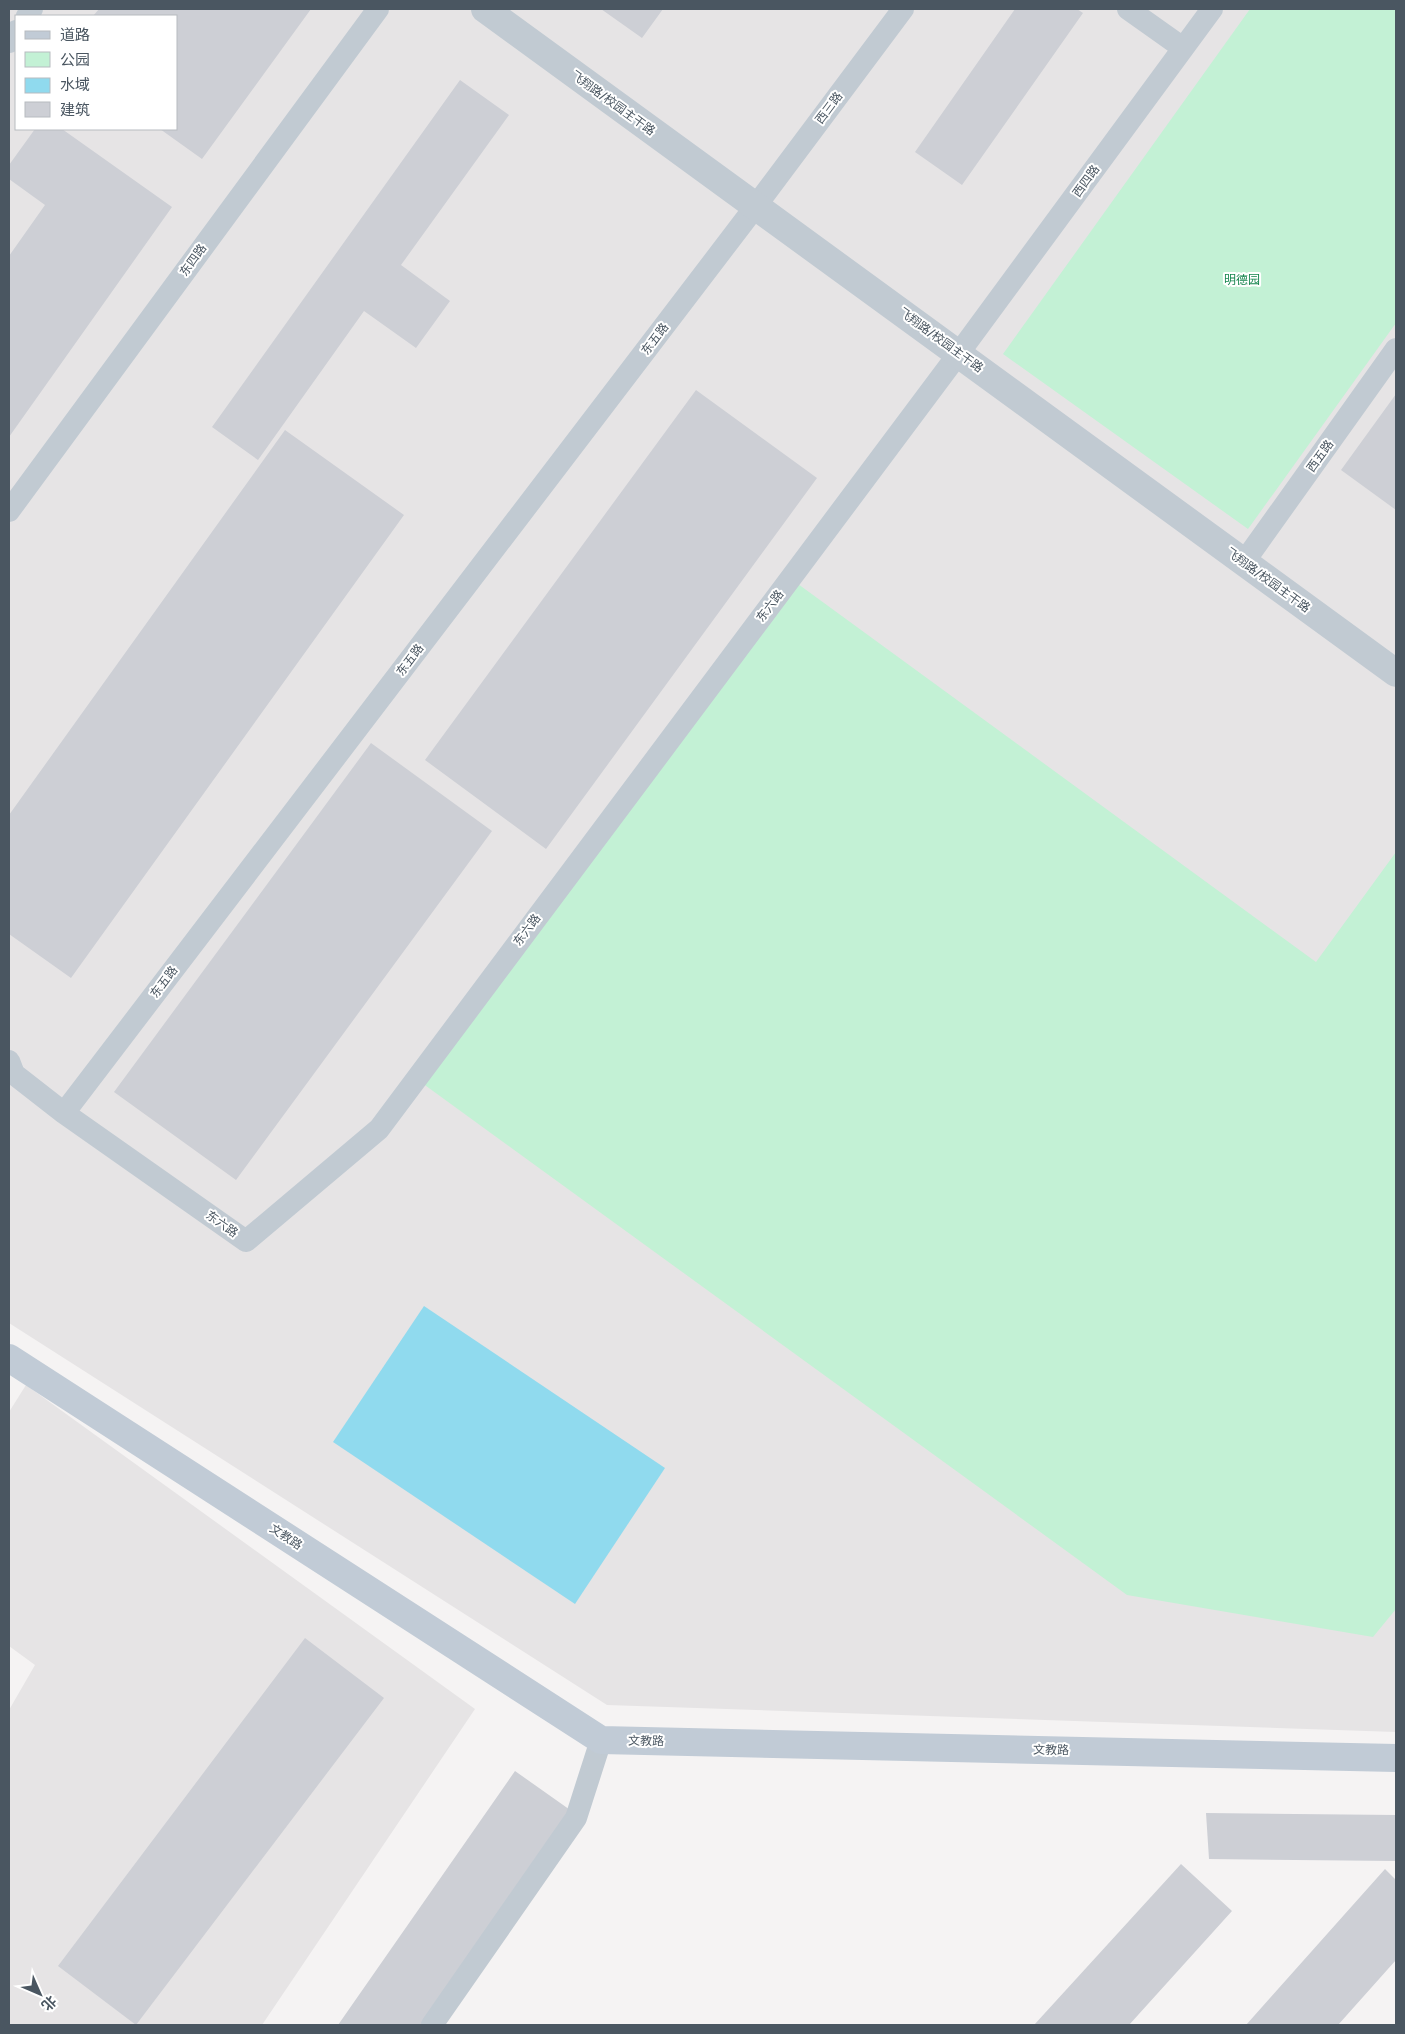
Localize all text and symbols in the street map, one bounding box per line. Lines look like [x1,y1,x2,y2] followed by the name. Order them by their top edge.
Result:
[15,15,178,130] legend
[60,25,90,45] text: 道路
[60,50,90,70] text: 公园
[568,67,658,139] street label: 飞翔路/校园主干路
[60,75,90,95] text: 水域
[812,89,846,127] street label: 西三路
[60,100,90,120] text: 建筑
[1069,162,1103,200] street label: 西四路
[176,241,210,279] street label: 东四路
[1224,272,1260,288] park label: 明德园
[896,304,986,376] street label: 飞翔路/校园主干路
[638,320,672,358] street label: 东五路
[1303,437,1337,475] street label: 西五路
[1223,544,1313,616] street label: 飞翔路/校园主干路
[753,587,787,625] street label: 东六路
[393,641,427,679] street label: 东五路
[510,911,544,949] street label: 东六路
[147,963,181,1001] street label: 东五路
[203,1207,241,1241] street label: 东六路
[267,1520,305,1554] street label: 文教路
[628,1733,664,1749] street label: 文教路
[1033,1742,1069,1758] street label: 文教路
[15,1969,65,2019] north arrow
[38,1992,61,2015] text: 北

